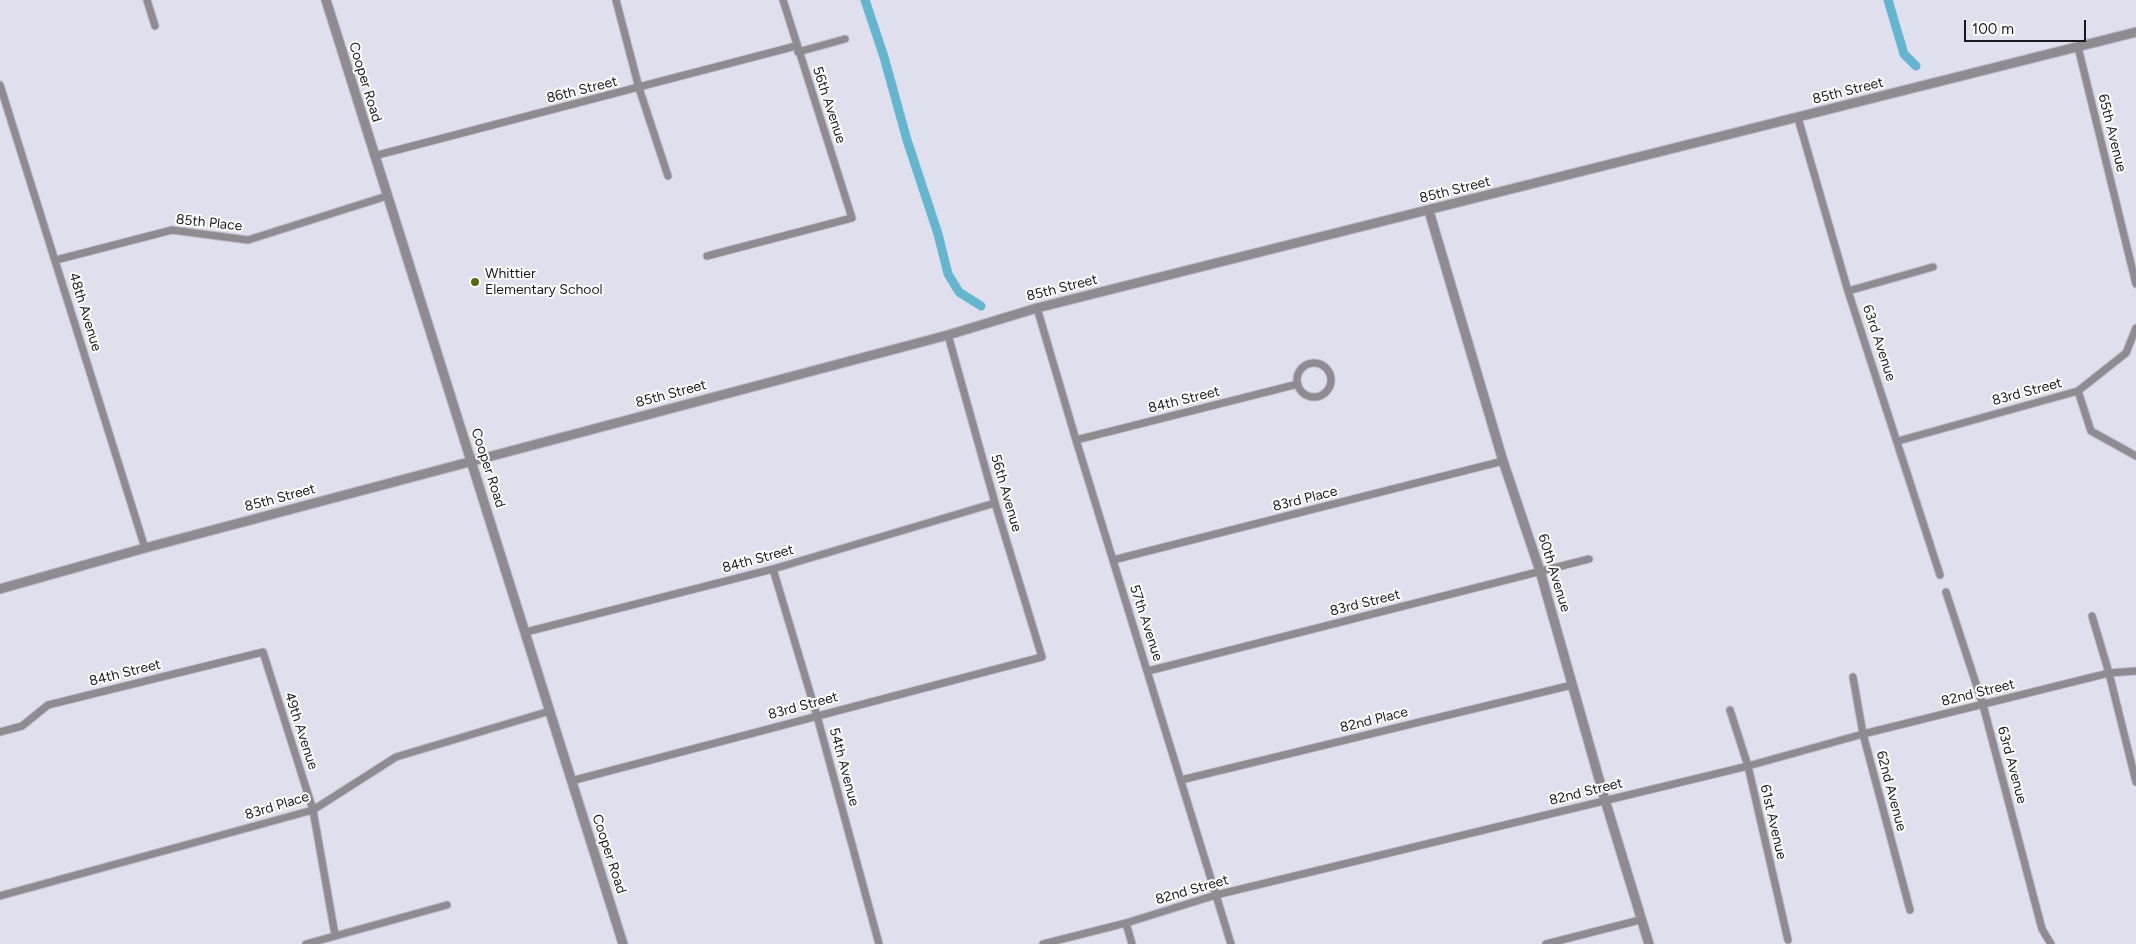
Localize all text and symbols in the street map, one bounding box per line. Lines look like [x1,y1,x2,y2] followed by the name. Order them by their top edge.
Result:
[1966,10,2088,42] scale bar
[1972,20,2014,38] text: 100 m
[345,40,385,124] street label: Cooper Road
[809,64,849,146] street label: 56th Avenue
[545,73,619,107] street label: 86th Street
[1811,74,1885,108] street label: 85th Street
[2094,92,2130,174] street label: 65th Avenue
[1418,173,1492,207] street label: 85th Street
[175,211,243,235] street label: 85th Place
[485,266,603,298] place label: Whittier Elementary School
[65,271,105,353] street label: 48th Avenue
[1025,271,1099,305] street label: 85th Street
[469,276,481,288] marker: Whittier Elementary School
[1859,303,1899,383] street label: 63rd Avenue
[1990,375,2064,409] street label: 83rd Street
[634,377,708,411] street label: 85th Street
[1147,383,1221,417] street label: 84th Street
[467,426,509,510] street label: Cooper Road
[987,452,1025,534] street label: 56th Avenue
[243,481,317,515] street label: 85th Street
[1271,483,1339,515] street label: 83rd Place
[1534,532,1574,614] street label: 60th Avenue
[721,541,795,577] street label: 84th Street
[1126,583,1166,663] street label: 57th Avenue
[1328,586,1402,620] street label: 83rd Street
[88,656,162,690] street label: 84th Street
[1940,676,2016,710] street label: 82nd Street
[766,689,840,723] street label: 83rd Street
[281,690,321,772] street label: 49th Avenue
[1338,703,1410,737] street label: 82nd Place
[1994,725,2030,805] street label: 63rd Avenue
[825,726,863,808] street label: 54th Avenue
[1872,749,1910,833] street label: 62nd Avenue
[1548,775,1624,809] street label: 82nd Street
[1756,783,1790,861] street label: 61st Avenue
[243,788,311,824] street label: 83rd Place
[588,812,630,896] street label: Cooper Road
[1154,872,1230,908] street label: 82nd Street

